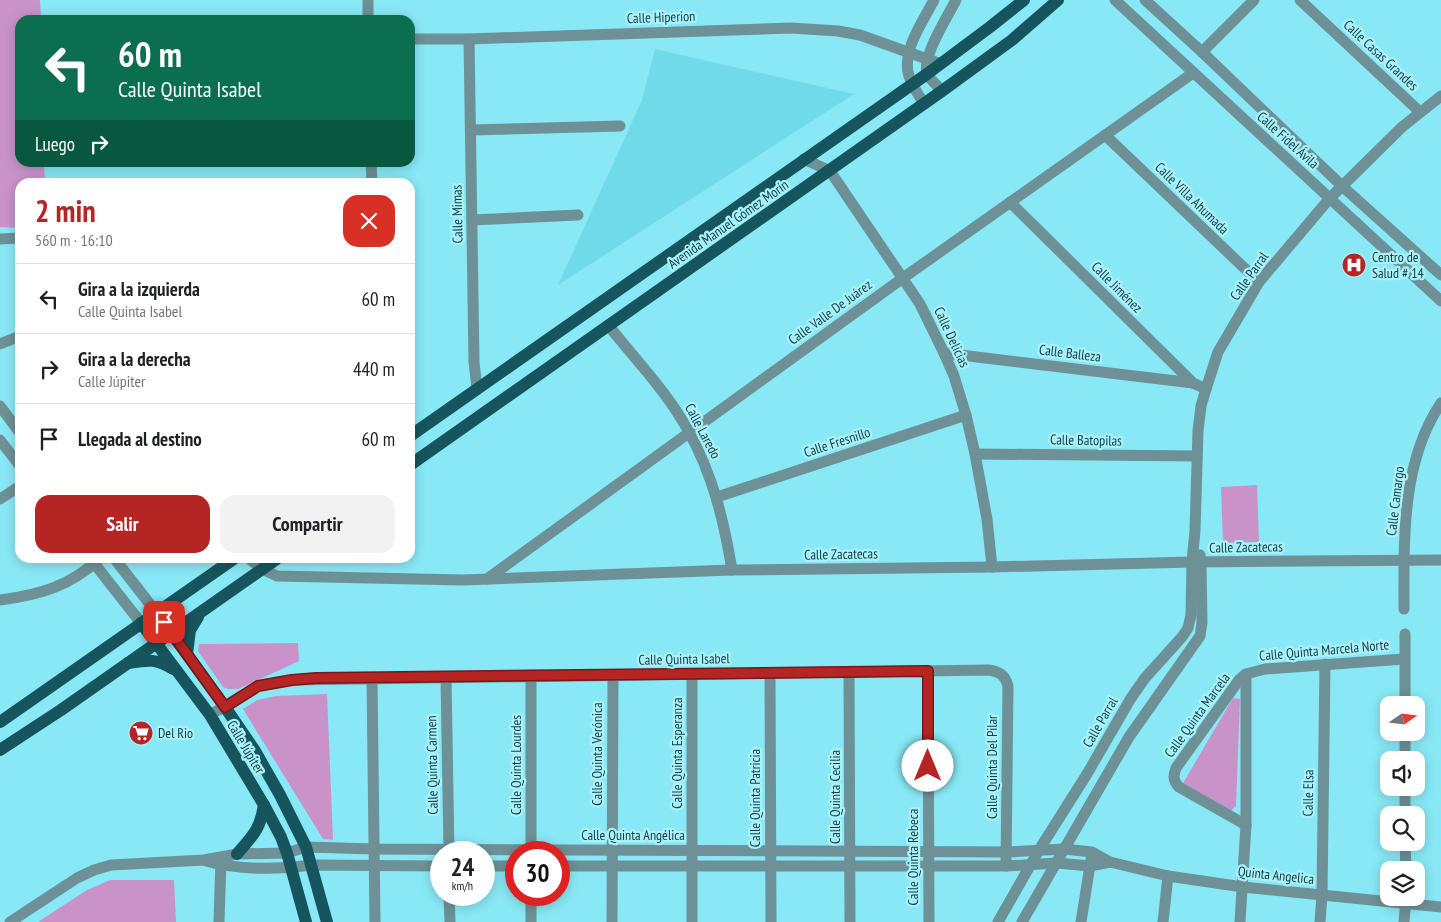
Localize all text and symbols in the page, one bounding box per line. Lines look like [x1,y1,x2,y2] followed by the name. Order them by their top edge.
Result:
[626,7,696,27] street label: Calle Hiperion
[1340,16,1422,95] street label: Calle Casas Grandes
[118,31,182,77] text: 60 m
[35,35,100,100] icon: left
[118,75,261,103] text: Calle Quinta Isabel
[1253,108,1323,172] street label: Calle Fidel Ávila
[85,130,113,158] icon: right
[35,132,75,156] text: Luego
[1151,158,1233,238] street label: Calle Villa Ahumada
[664,176,792,272] street label: Avenida Manuel Gómez Morín
[447,184,467,243] street label: Calle Mimas
[35,191,96,230] text: 2 min
[343,195,395,247] button: close
[35,230,113,250] text: 560 m · 16:10
[1226,248,1273,304] street label: Calle Parral
[1372,248,1425,282] place label: Centro de Salud # 14
[1341,252,1367,278] hospital icon: Centro de Salud # 14
[1088,258,1146,316] street label: Calle Jiménez
[785,276,875,348] street label: Calle Valle De Juárez
[78,277,200,301] text: Gira a la izquierda
[35,285,63,313] icon: left
[362,287,395,311] text: 60 m
[78,301,182,321] text: Calle Quinta Isabel
[930,304,974,370] street label: Calle Delicias
[1038,340,1102,366] street label: Calle Balleza
[78,347,191,371] text: Gira a la derecha
[35,355,63,383] icon: right
[353,357,395,381] text: 440 m
[78,371,145,391] text: Calle Júpiter
[681,400,725,462] street label: Calle Laredo
[801,423,873,461] street label: Calle Fresnillo
[35,425,63,453] icon: arrive
[78,427,202,451] text: Llegada al destino
[362,427,395,451] text: 60 m
[1050,430,1122,450] street label: Calle Batopilas
[1382,465,1408,537] street label: Calle Camargo
[35,495,210,553] button: Salir
[220,495,395,553] button: Compartir
[1209,537,1283,557] street label: Calle Zacatecas
[804,544,878,564] street label: Calle Zacatecas
[143,601,185,643] pin
[150,608,178,636] icon: arrive
[1258,635,1390,665] street label: Calle Quinta Marcela Norte
[638,649,730,669] street label: Calle Quinta Isabel
[1160,669,1234,761] street label: Calle Quinta Marcela
[1078,693,1122,750] street label: Calle Parral
[1380,696,1425,741] north arrow
[1380,696,1425,906] map controls
[668,697,686,809] street label: Calle Quinta Esperanza
[588,702,606,806] street label: Calle Quinta Verónica
[422,715,442,815] street label: Calle Quinta Carmen
[507,715,525,815] street label: Calle Quinta Lourdes
[983,715,1001,819] street label: Calle Quinta Del Pilar
[223,717,269,777] street label: Calle Júpiter
[128,720,154,746] supermarket icon: Del Rio
[158,724,193,742] place label: Del Rio
[901,739,953,791] position arrow
[746,749,764,847] street label: Calle Quinta Patricia
[826,750,844,844] street label: Calle Quinta Cecilia
[1380,751,1425,796] button: sound
[1299,769,1317,817] street label: Calle Elsa
[1380,806,1425,851] button: search
[904,809,922,905] street label: Calle Quinta Rebeca
[581,826,685,844] street label: Calle Quinta Angélica
[505,841,570,906] speed limit sign: 30
[451,851,474,883] text: 24
[1380,861,1425,906] button: layers
[1237,862,1315,888] street label: Quinta Angelica
[452,878,473,893] text: km/h

